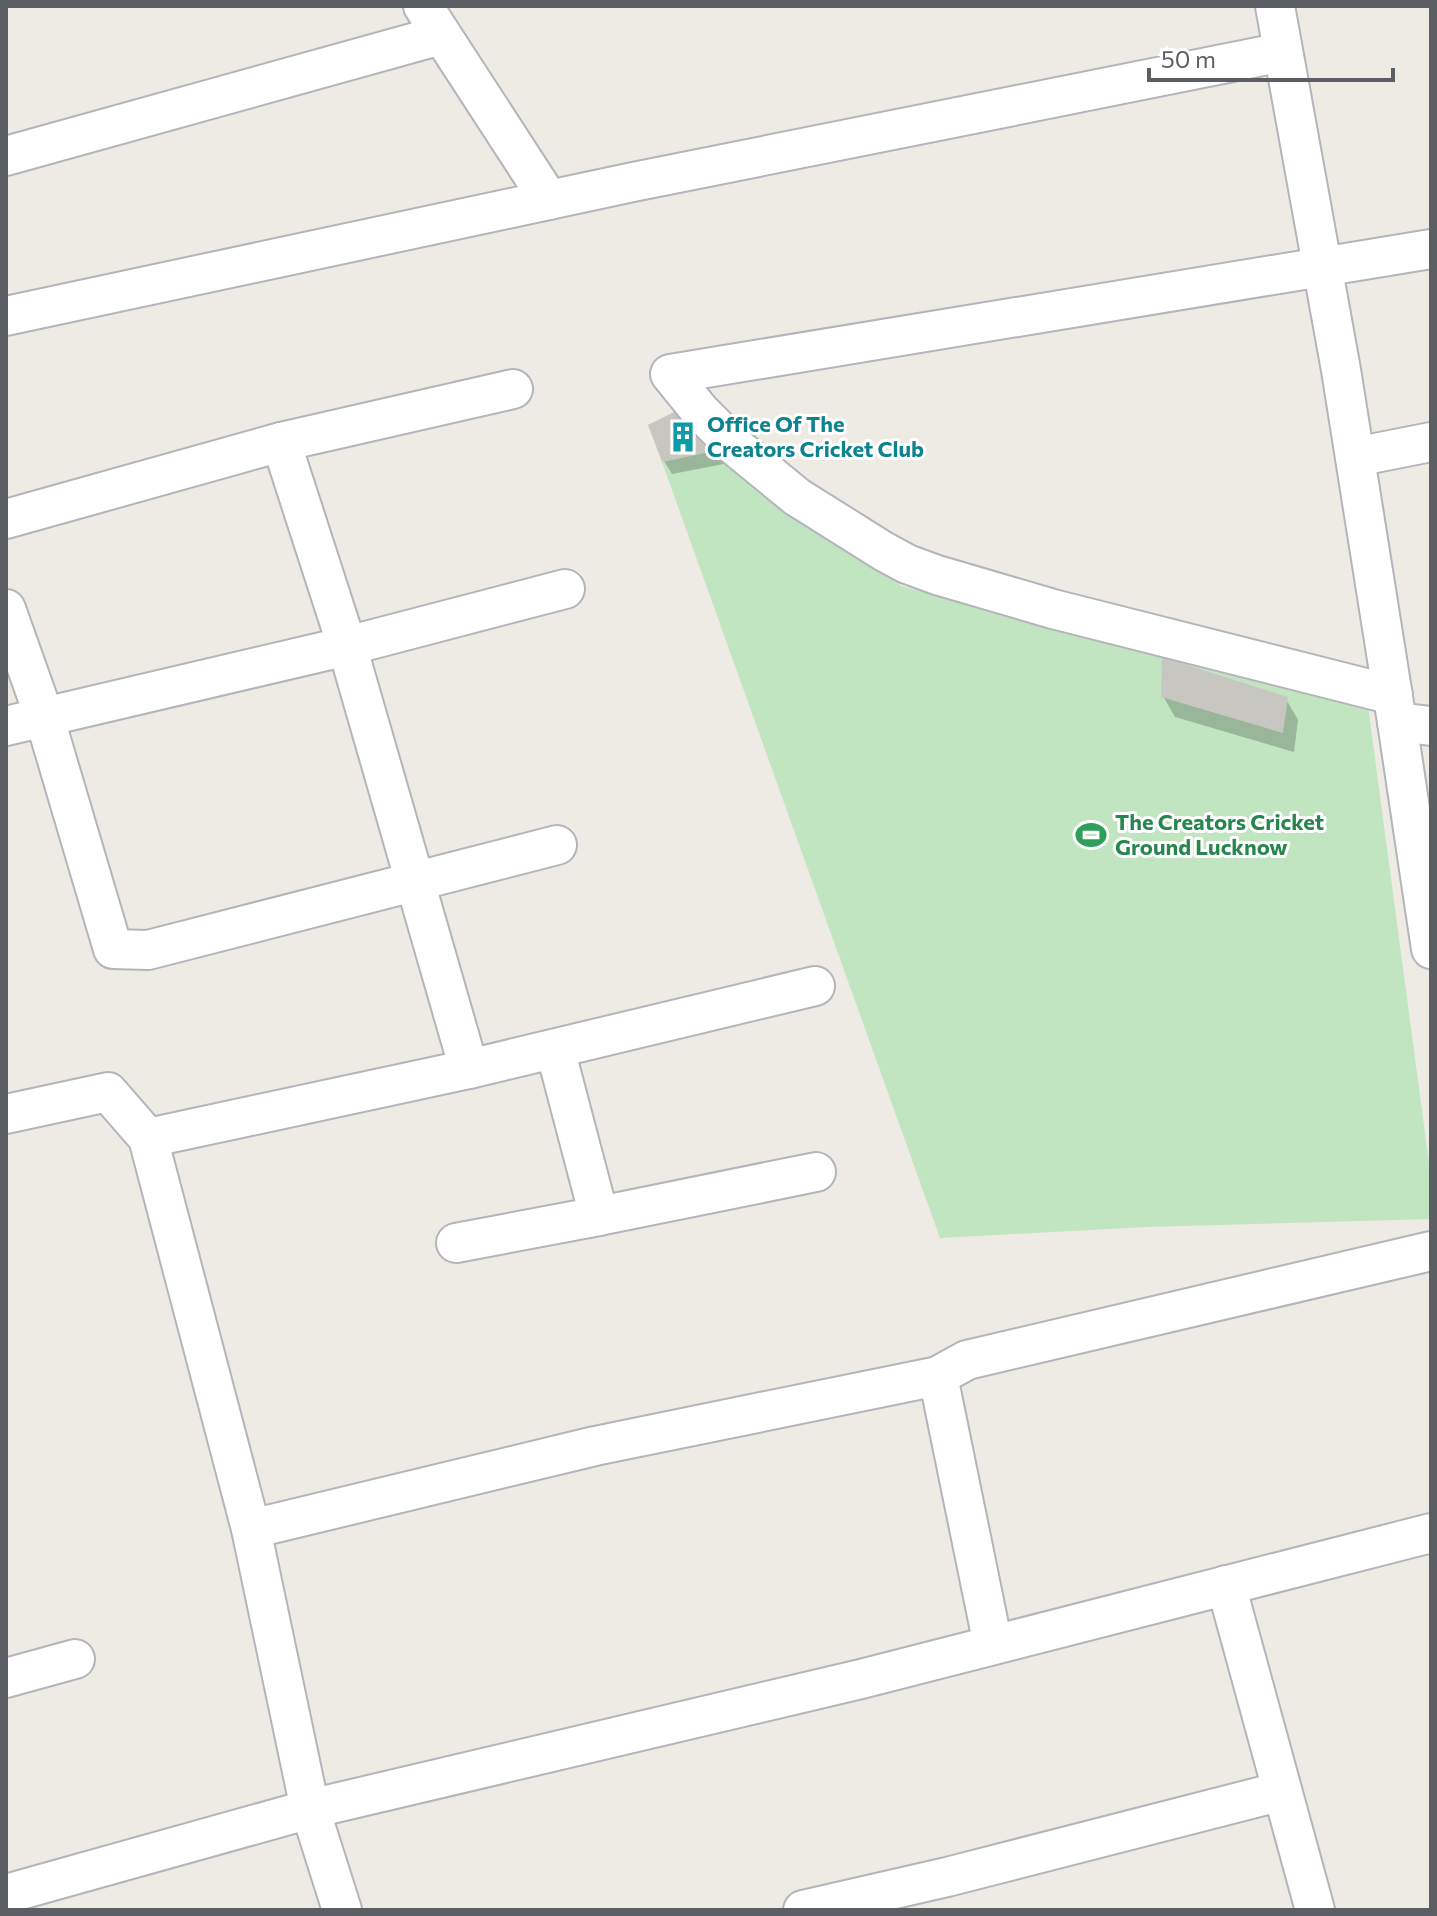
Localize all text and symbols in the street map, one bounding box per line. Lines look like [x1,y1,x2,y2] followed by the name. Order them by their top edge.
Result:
[1149,32,1393,82] scale bar
[1161,44,1216,73] text: 50 m
[707,410,924,462] place label: Office Of The Creators Cricket Club
[666,420,700,454] building icon: Office Of The Creators Cricket Club
[1115,808,1324,860] place label: The Creators Cricket Ground Lucknow
[1074,818,1108,852] sports icon: The Creators Cricket Ground Lucknow

